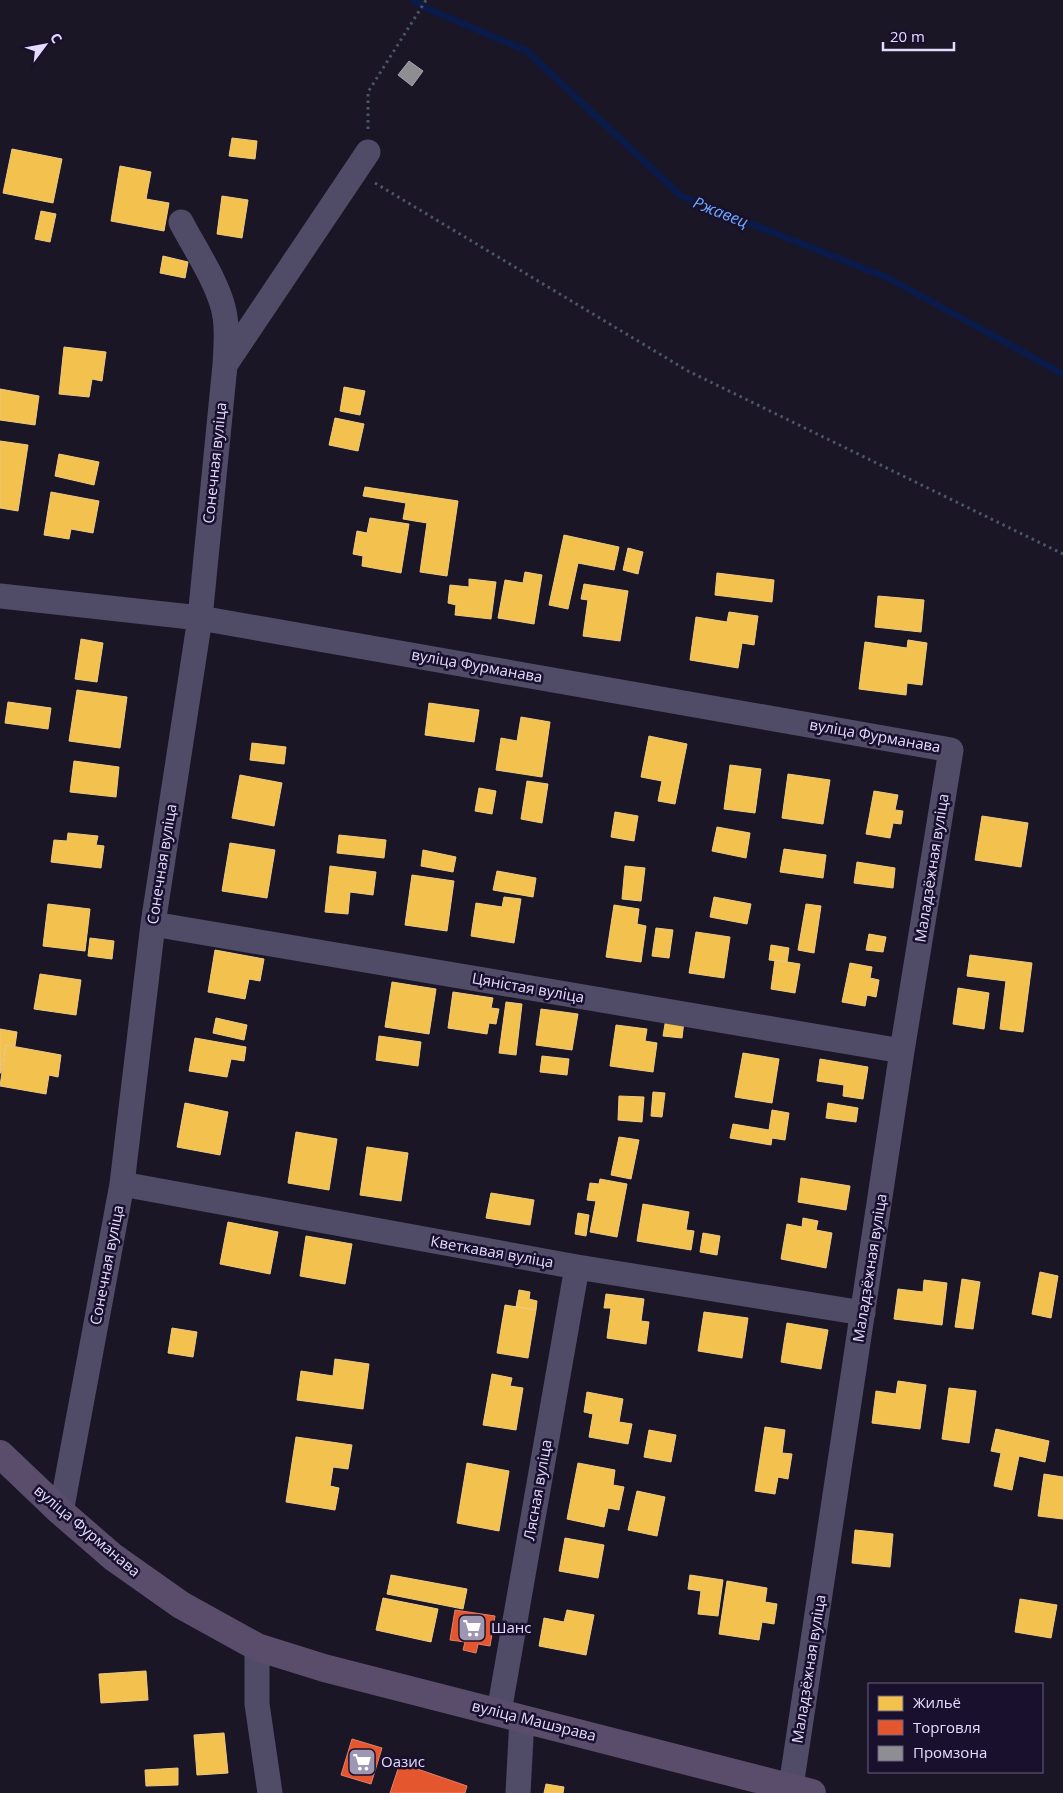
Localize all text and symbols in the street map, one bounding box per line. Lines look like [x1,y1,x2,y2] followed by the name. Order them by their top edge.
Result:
[20,20,70,70] north arrow
[883,20,954,52] scale bar
[890,26,925,46] text: 20 m
[46,29,67,47] text: С
[690,191,752,233] water label: Ржавец
[198,401,230,524] street label: Сонечная вуліца
[410,644,544,686] street label: вуліца Фурманава
[808,714,942,756] street label: вуліца Фурманава
[909,792,953,944] street label: Маладзёжная вуліца
[142,802,180,926] street label: Сонечная вуліца
[470,967,586,1007] street label: Цяністая вуліца
[847,1192,891,1344] street label: Маладзёжная вуліца
[85,1203,127,1326] street label: Сонечная вуліца
[429,1230,555,1272] street label: Кветкавая вуліца
[518,1438,556,1542] street label: Лясная вуліца
[30,1480,145,1581] street label: вуліца Фурманава
[786,1593,830,1745] street label: Маладзёжная вуліца
[457,1613,487,1643] supermarket icon: Шанс
[491,1617,532,1637] place label: Шанс
[868,1683,1043,1773] legend
[913,1692,961,1712] text: Жильё
[470,1695,598,1745] street label: вуліца Машэрава
[913,1717,980,1737] text: Торговля
[913,1742,987,1762] text: Промзона
[347,1747,377,1777] supermarket icon: Оазис
[381,1751,425,1771] place label: Оазис

